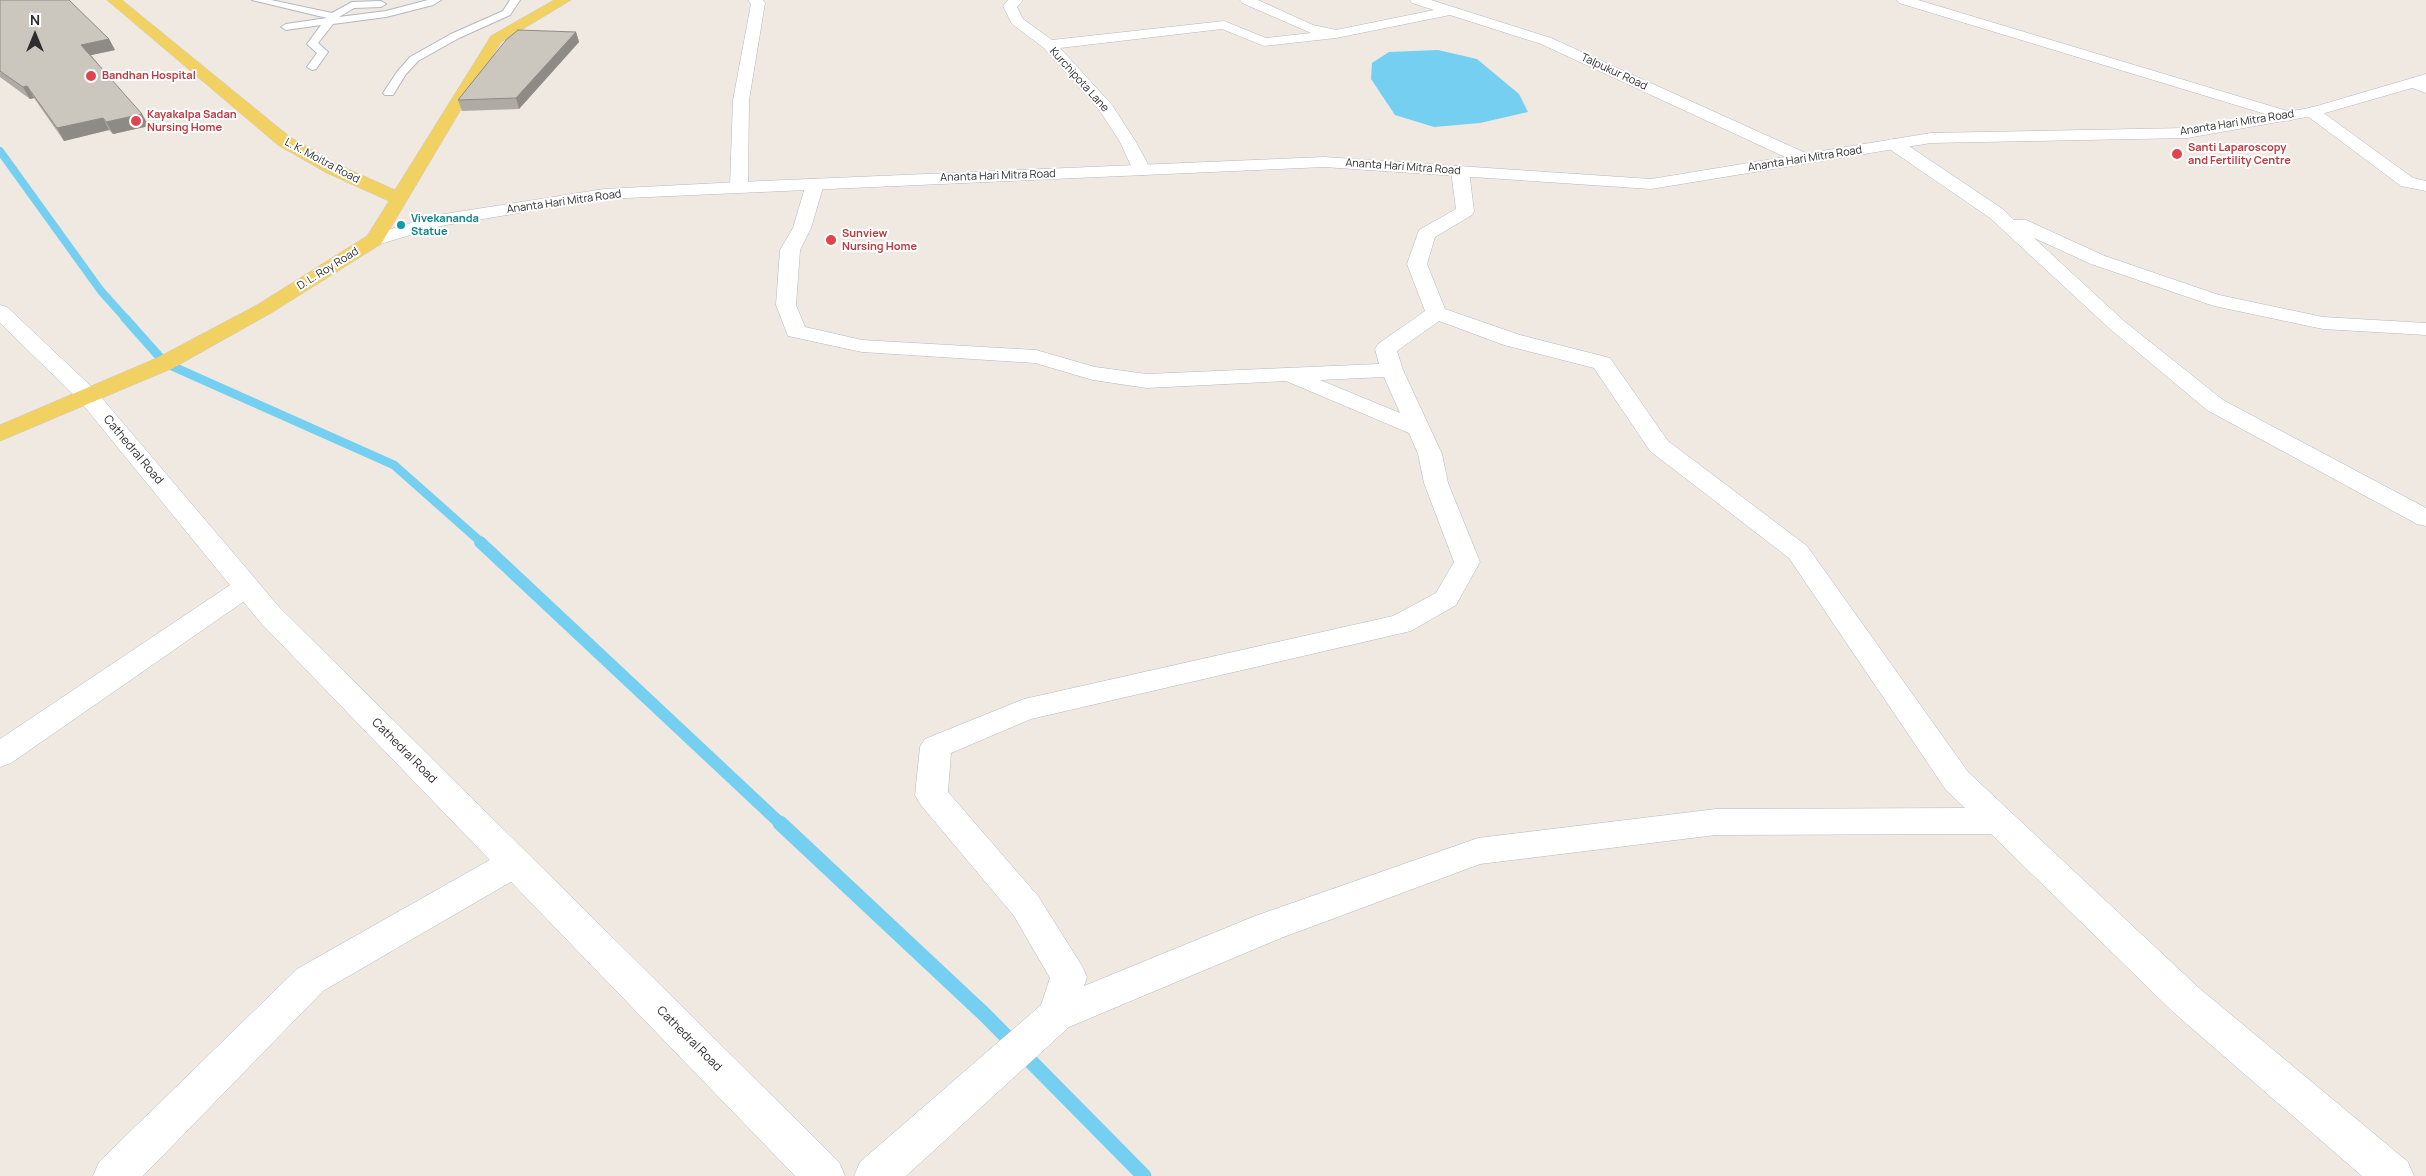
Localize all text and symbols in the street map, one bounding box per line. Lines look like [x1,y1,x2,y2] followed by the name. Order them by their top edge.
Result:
[10,10,60,60] north arrow
[30,10,40,29] text: N
[1047,45,1111,115] street label: Kurchipota Lane
[1579,51,1649,93] street label: Talpukur Road
[84,69,98,83] marker: Bandhan Hospital
[102,69,196,83] place label: Bandhan Hospital
[2179,107,2295,139] street label: Ananta Hari Mitra Road
[147,108,237,134] place label: Kayakalpa Sadan Nursing Home
[129,114,143,128] marker: Kayakalpa Sadan Nursing Home
[282,136,362,186] street label: L. K. Moitra Road
[2188,141,2291,167] place label: Santi Laparoscopy and Fertility Centre
[1747,143,1863,175] street label: Ananta Hari Mitra Road
[2170,147,2184,161] marker: Santi Laparoscopy and Fertility Centre
[1345,156,1461,178] street label: Ananta Hari Mitra Road
[940,167,1056,185] street label: Ananta Hari Mitra Road
[506,187,622,217] street label: Ananta Hari Mitra Road
[411,212,479,238] place label: Vivekananda Statue
[395,219,407,231] marker: Vivekananda Statue
[842,227,917,253] place label: Sunview Nursing Home
[824,233,838,247] marker: Sunview Nursing Home
[295,245,361,293] street label: D. L. Roy Road
[100,413,166,487] street label: Cathedral Road
[369,716,439,786] street label: Cathedral Road
[654,1004,724,1074] street label: Cathedral Road

